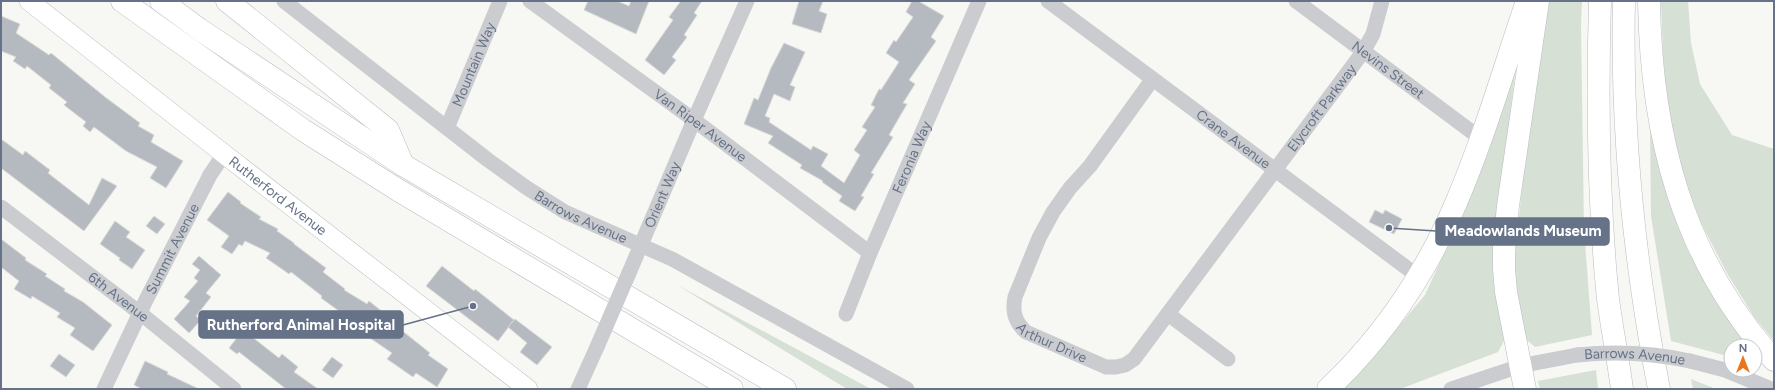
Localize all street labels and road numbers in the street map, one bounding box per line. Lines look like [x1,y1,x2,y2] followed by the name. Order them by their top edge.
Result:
[448,19,499,109] street label: Mountain Way
[1349,37,1428,102] street label: Nevins Street
[1283,60,1360,155] street label: Elycroft Parkway
[651,85,750,166] street label: Van Riper Avenue
[1193,106,1274,172] street label: Crane Avenue
[888,118,935,196] street label: Feronia Way
[226,153,331,239] street label: Rutherford Avenue
[641,158,684,230] street label: Orient Way
[531,186,630,247] street label: Barrows Avenue
[142,200,203,297] street label: Summit Avenue
[85,268,153,326] street label: 6th Avenue
[1013,319,1090,366] street label: Arthur Drive
[1584,344,1687,368] street label: Barrows Avenue

